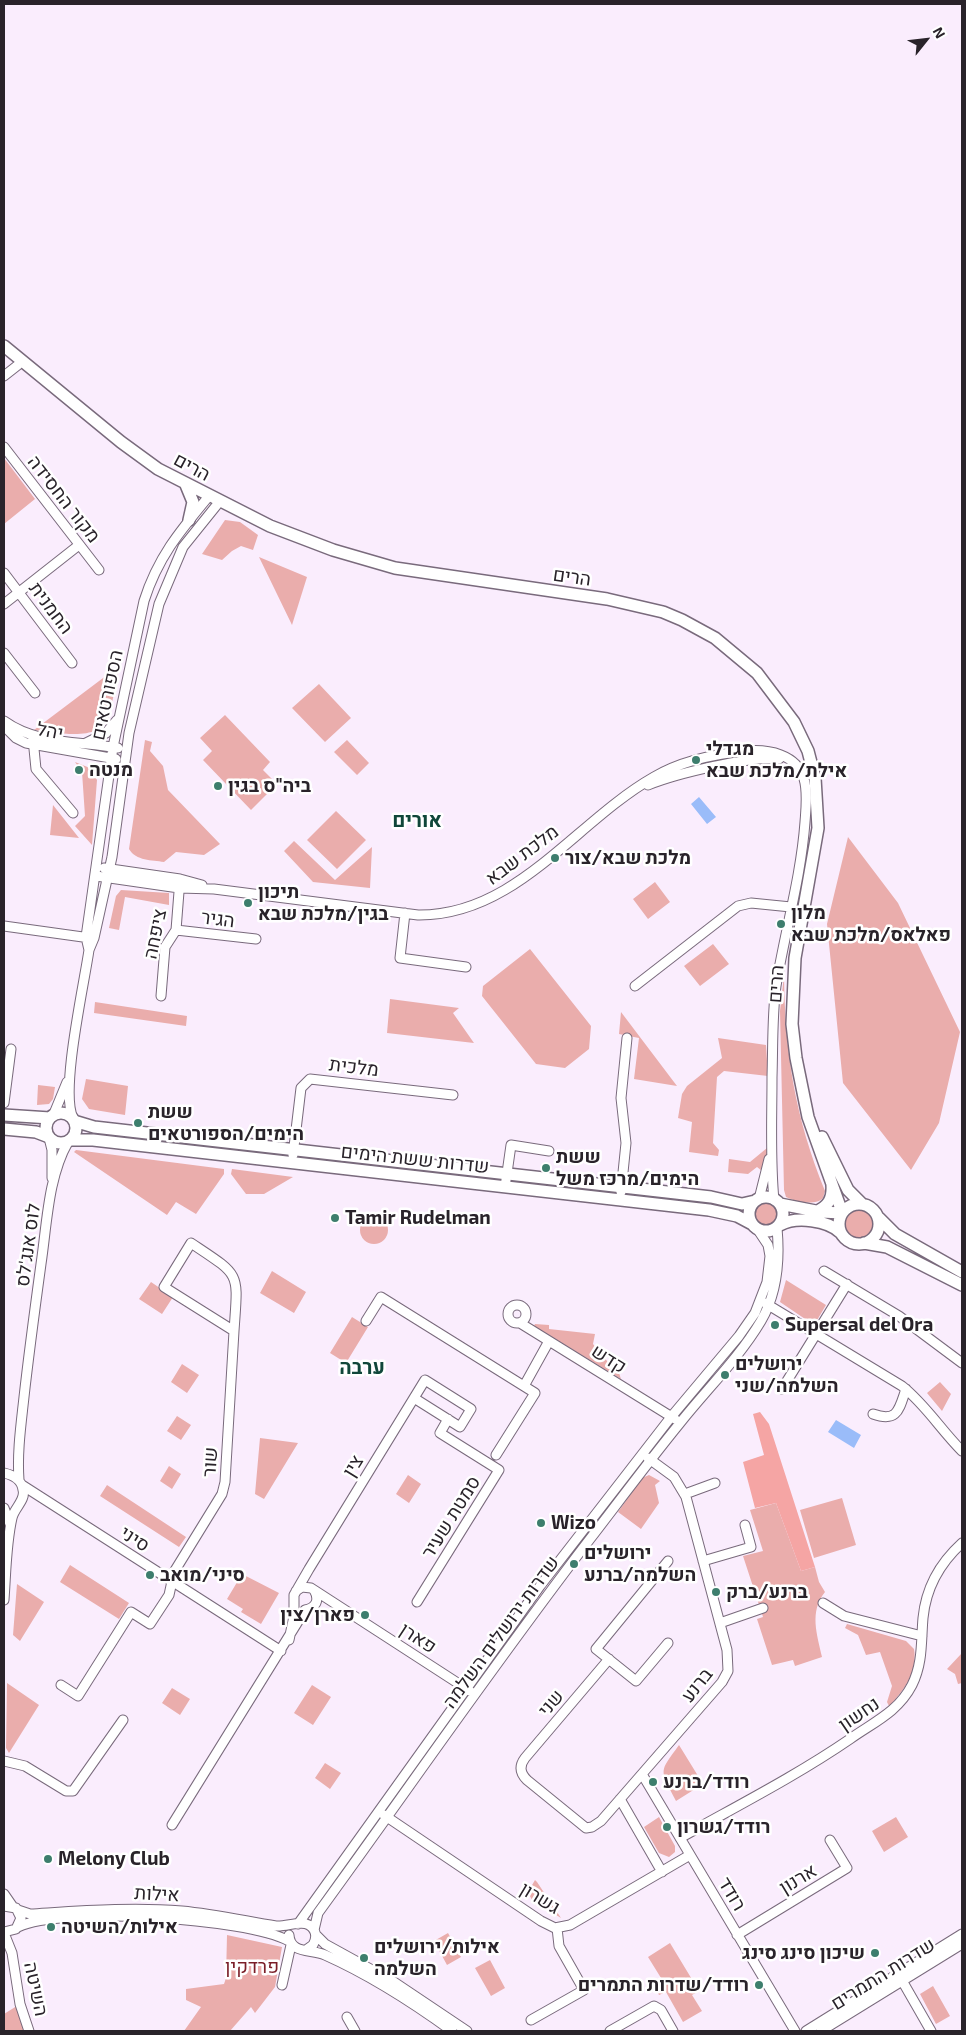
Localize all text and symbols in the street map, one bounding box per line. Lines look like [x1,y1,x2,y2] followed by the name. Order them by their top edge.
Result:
[901,15,951,65] north arrow
[930,24,949,41] text: N
[170,448,214,486] street label: הרים
[23,451,105,547] street label: מקור החסידה
[551,563,593,591] street label: הרים
[24,577,78,639] street label: החמנית
[86,648,128,742] street label: הספורטאים
[35,717,65,745] street label: יהל
[706,738,847,782] place label: מגדלי אילת/מלכת שבא
[690,754,702,766] marker: מגדלי אילת/מלכת שבא
[89,759,133,781] place label: מנטה
[73,764,85,776] marker: מנטה
[228,775,311,797] place label: ביה"ס בגין
[212,780,224,792] marker: ביה"ס בגין
[392,808,442,832] district label: אורים
[481,820,563,890] street label: מלכת שבא
[565,847,691,869] place label: מלכת שבא/צור
[549,852,561,864] marker: מלכת שבא/צור
[258,881,389,925] place label: תיכון בגין/מלכת שבא
[242,897,254,909] marker: תיכון בגין/מלכת שבא
[791,902,951,946] place label: מלון פאלאס/מלכת שבא
[200,906,236,932] street label: הגיר
[139,907,171,961] street label: ציפחה
[775,918,787,930] marker: מלון פאלאס/מלכת שבא
[763,964,789,1004] street label: הרים
[328,1053,380,1081] street label: מלכית
[148,1101,304,1145] place label: ששת הימים/הספורטאים
[132,1117,144,1129] marker: ששת הימים/הספורטאים
[340,1140,490,1178] street label: שדרות ששת הימים
[556,1146,699,1190] place label: ששת הימים/מרכז משל
[540,1162,552,1174] marker: ששת הימים/מרכז משל
[11,1202,45,1288] street label: לוס אנג'לס
[345,1207,491,1229] place label: Tamir Rudelman
[329,1212,341,1224] marker: Tamir Rudelman
[785,1314,933,1336] place label: Supersal del Ora
[769,1319,781,1331] marker: Supersal del Ora
[587,1340,631,1378] street label: קדש
[735,1353,839,1397] place label: ירושלים השלמה/שני
[339,1355,385,1379] district label: ערבה
[719,1369,731,1381] marker: ירושלים השלמה/שני
[198,1446,222,1478] street label: שור
[338,1451,368,1481] street label: צין
[417,1471,485,1563] street label: סמטת שעיר
[551,1512,596,1534] place label: Wizo
[535,1517,547,1529] marker: Wizo
[116,1521,154,1557] street label: סיני
[584,1542,696,1586] place label: ירושלים השלמה/ברנע
[438,1551,564,1713] street label: שדרות ירושלים השלמה
[568,1558,580,1570] marker: ירושלים השלמה/ברנע
[160,1564,245,1586] place label: סיני/מואב
[144,1569,156,1581] marker: סיני/מואב
[726,1581,808,1603] place label: ברנע/ברק
[710,1586,722,1598] marker: ברנע/ברק
[280,1604,355,1626] place label: פארן/צין
[359,1609,371,1621] marker: פארן/צין
[395,1618,441,1658] street label: פארן
[676,1663,718,1707] street label: ברנע
[533,1685,569,1721] street label: שני
[834,1692,884,1736] street label: נחשון
[663,1771,749,1793] place label: רודד/ברנע
[647,1776,659,1788] marker: רודד/ברנע
[677,1816,770,1838] place label: רודד/גשרון
[661,1821,673,1833] marker: רודד/גשרון
[58,1848,170,1870] place label: Melony Club
[42,1853,54,1865] marker: Melony Club
[775,1859,821,1899] street label: ארנון
[713,1873,751,1915] street label: רודד
[516,1877,564,1919] street label: גשרון
[134,1881,180,1907] street label: אילות
[61,1916,178,1938] place label: אילות/השיטה
[45,1921,57,1933] marker: אילות/השיטה
[827,1933,939,2015] street label: שדרות התמרים
[374,1936,500,1980] place label: אילות/ירושלים השלמה
[742,1942,865,1964] place label: שיכון סינג סינג
[869,1947,881,1959] marker: שיכון סינג סינג
[358,1952,370,1964] marker: אילות/ירושלים השלמה
[225,1956,279,1978] park label: פרדקין
[19,1960,53,2018] street label: השיטה
[578,1974,749,1996] place label: רודד/שדרות התמרים
[753,1979,765,1991] marker: רודד/שדרות התמרים

